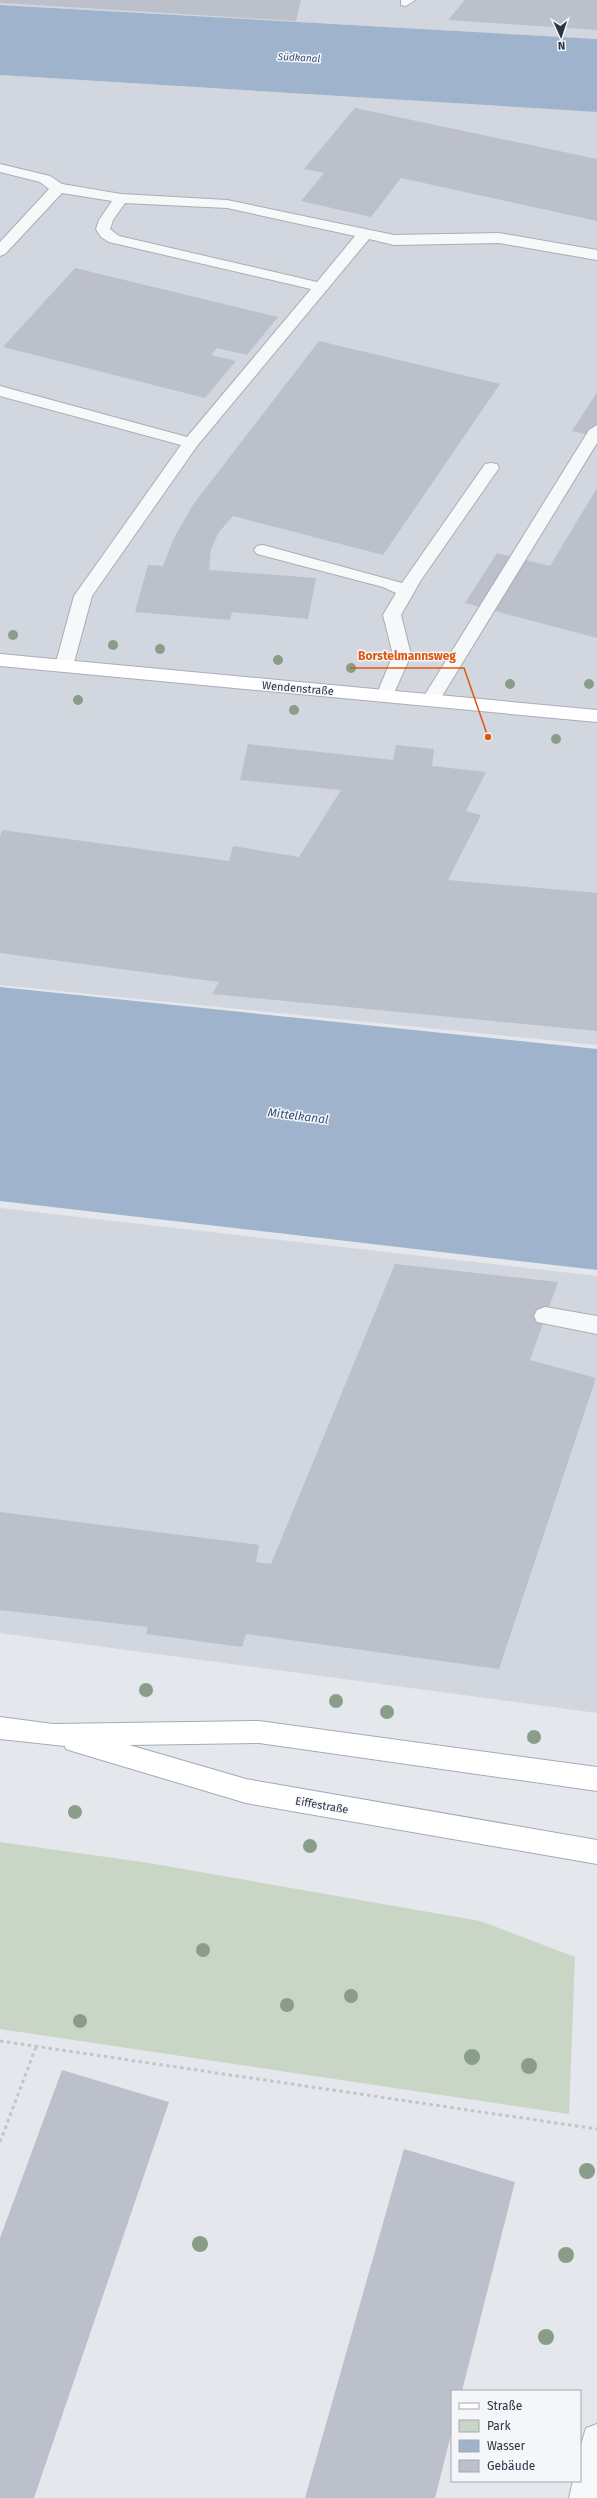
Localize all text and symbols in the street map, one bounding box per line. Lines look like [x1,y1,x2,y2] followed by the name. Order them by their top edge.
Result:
[541,16,581,56] north arrow
[558,39,565,52] text: N
[276,51,321,65] water label: Südkanal
[350,644,464,668] callout: Borstelmannsweg
[358,649,456,663] text: Borstelmannsweg
[262,679,334,698] street label: Wendenstraße
[267,1105,329,1127] water label: Mittelkanal
[294,1794,349,1817] street label: Eiffestraße
[451,2390,581,2482] legend
[487,2399,522,2413] text: Straße
[487,2419,511,2433] text: Park
[487,2439,526,2453] text: Wasser
[487,2459,535,2473] text: Gebäude

